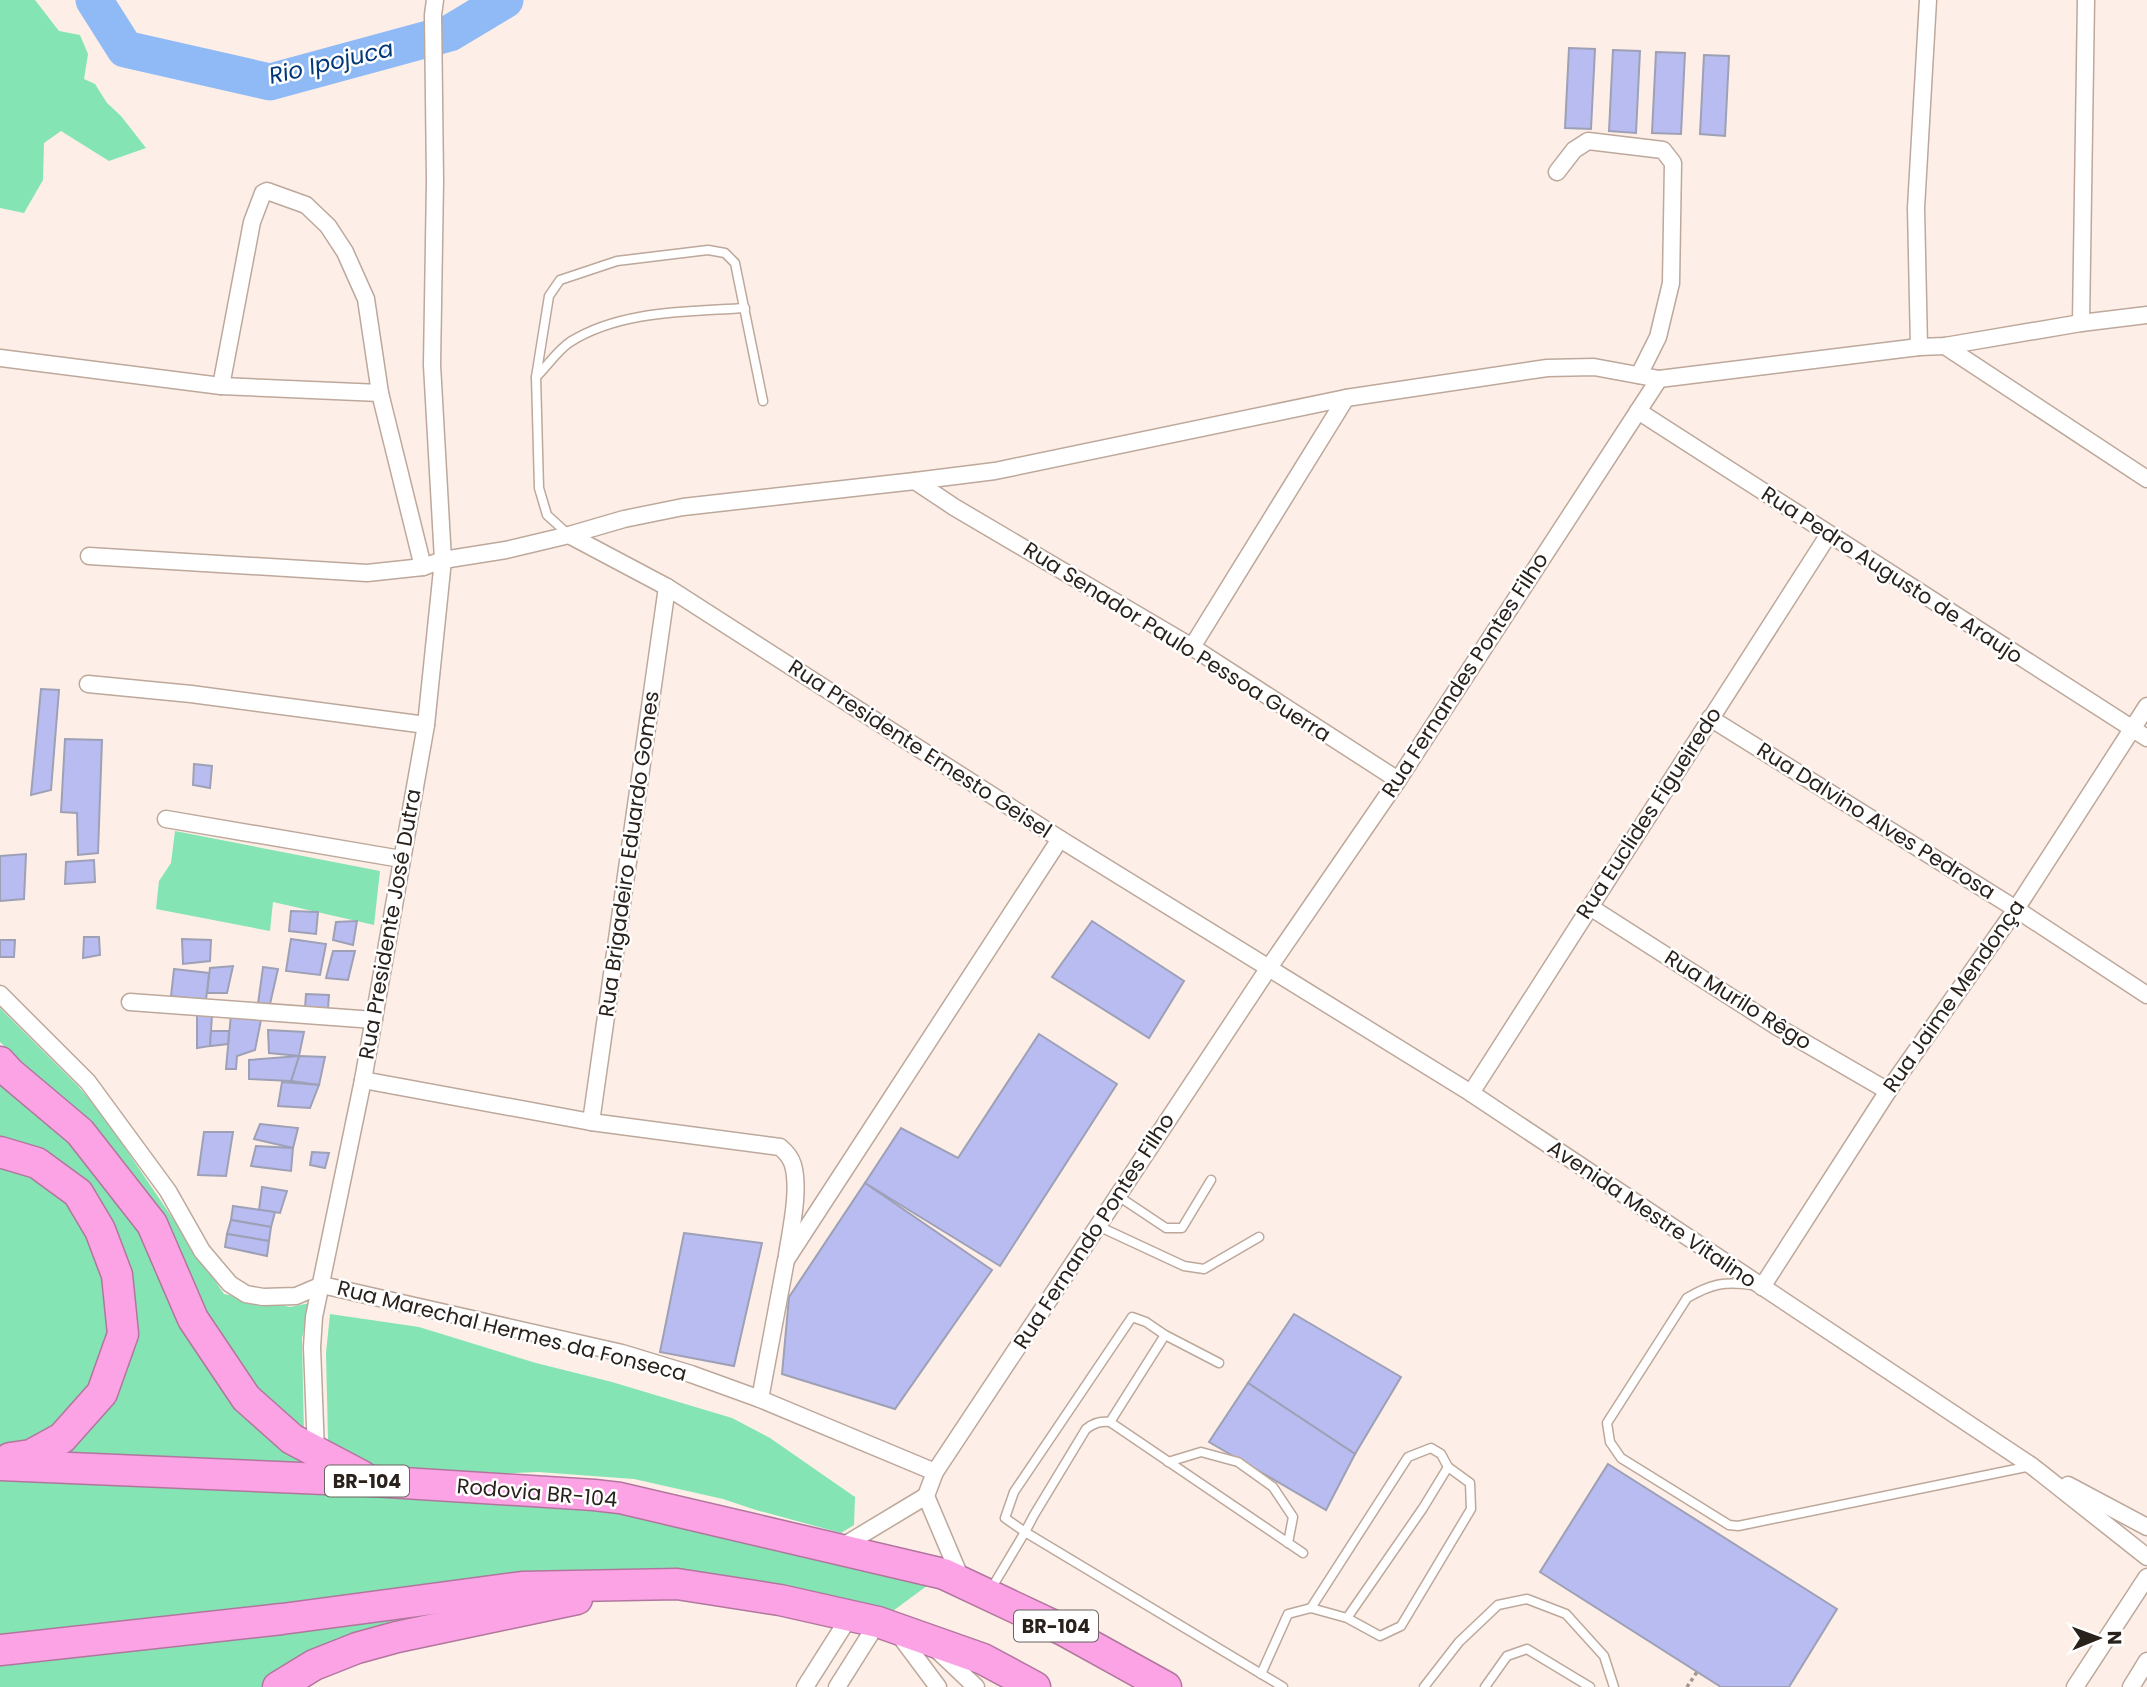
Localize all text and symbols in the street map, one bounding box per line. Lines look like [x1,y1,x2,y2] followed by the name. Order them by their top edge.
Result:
[265,32,397,92] water label: Rio Ipojuca
[1756,479,2029,670] street label: Rua Pedro Augusto de Araujo
[1018,535,1336,748] street label: Rua Senador Paulo Pessoa Guerra
[1374,547,1555,803] street label: Rua Fernandes Pontes Filho
[783,652,1058,845] street label: Rua Presidente Ernesto Geisel
[591,689,666,1019] street label: Rua Brigadeiro Eduardo Gomes
[1569,701,1728,924] street label: Rua Euclides Figueiredo
[1751,735,2001,906] street label: Rua Dalvino Alves Pedrosa
[351,786,428,1061] street label: Rua Presidente José Dutra
[1876,893,2031,1098] street label: Rua Jaime Mendonça
[1659,943,1817,1056] street label: Rua Murilo Rêgo
[1006,1107,1181,1354] street label: Rua Fernando Pontes Filho
[1542,1133,1762,1294] street label: Avenida Mestre Vitalino
[334,1273,690,1388] street label: Rua Marechal Hermes da Fonseca
[325,1466,409,1497] road number: BR-104
[456,1471,618,1514] street label: Rodovia BR-104
[2063,1603,2133,1673] north arrow
[1014,1610,1098,1642] road number: BR-104
[2101,1630,2128,1645] text: N

